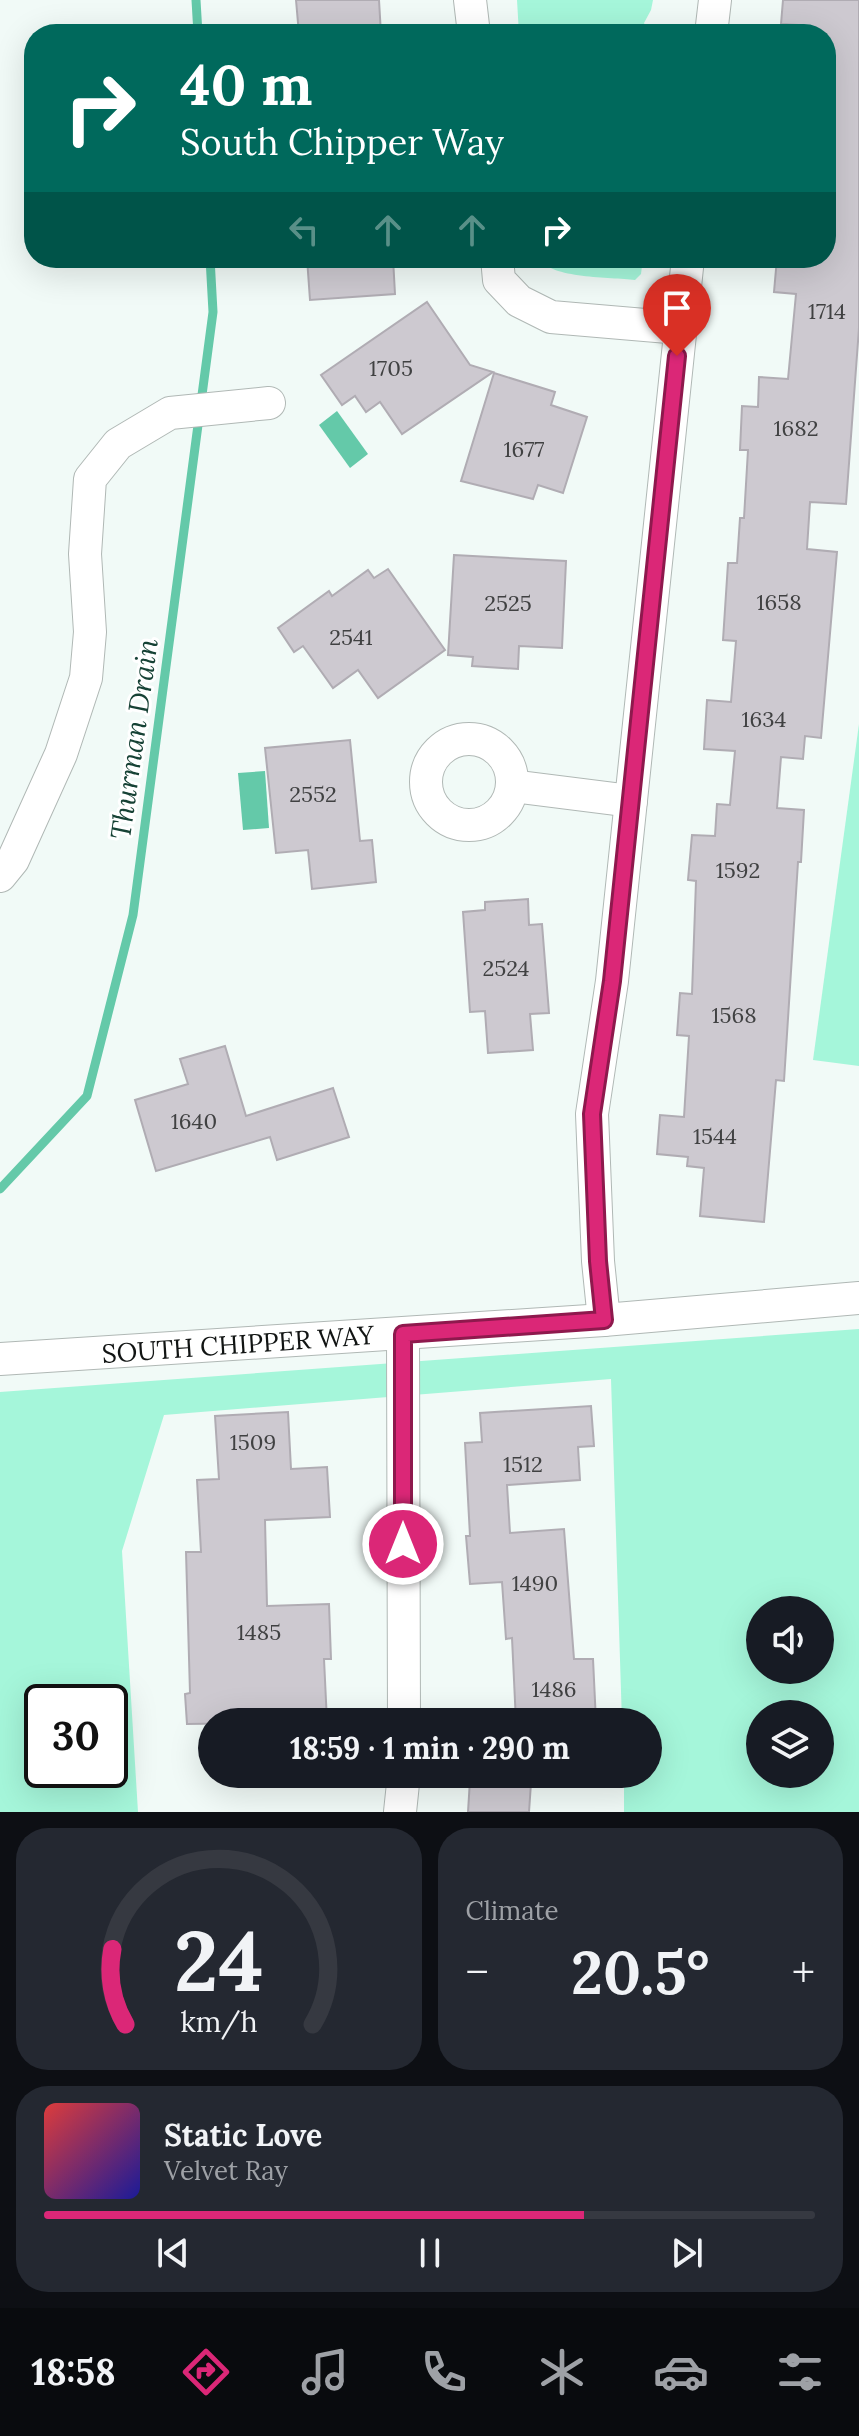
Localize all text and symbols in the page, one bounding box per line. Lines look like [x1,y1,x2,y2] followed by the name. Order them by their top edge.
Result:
[180,49,313,120] text: 40 m
[48,56,152,160] icon: right
[180,119,504,165] text: South Chipper Way
[282,208,326,252] icon: left
[366,208,410,252] icon: ahead
[450,208,494,252] icon: ahead
[534,208,578,252] icon: right
[643,274,711,356] pin
[655,286,699,330] icon: arrive
[808,297,846,325] house number: 1714
[369,354,413,382] house number: 1705
[774,414,818,442] house number: 1682
[504,435,544,463] house number: 1677
[756,588,802,616] house number: 1658
[484,589,532,617] house number: 2525
[329,623,373,651] house number: 2541
[102,636,166,842] water label: Thurman Drain
[742,705,787,733] house number: 1634
[289,780,337,808] house number: 2552
[716,856,760,884] house number: 1592
[482,954,530,982] house number: 2524
[711,1001,757,1029] house number: 1568
[171,1107,217,1135] house number: 1640
[693,1122,737,1150] house number: 1544
[101,1318,376,1370] street label: SOUTH CHIPPER WAY
[230,1428,276,1456] house number: 1509
[503,1450,543,1478] house number: 1512
[361,1502,445,1586] position arrow
[512,1569,558,1597] house number: 1490
[746,1596,834,1788] map controls
[746,1596,834,1684] button: sound
[237,1618,281,1646] house number: 1485
[531,1675,577,1703] house number: 1486
[24,1684,128,1788] speed limit sign: 30
[746,1700,834,1788] button: layers
[290,1729,570,1767] text: 18:59 · 1 min · 290 m
[466,1894,559,1927] text: Climate
[174,1907,264,2014] text: 24
[571,1934,709,2010] text: 20.5°
[466,1944,489,2000] text: −
[792,1944,815,2000] text: +
[180,2003,257,2040] text: km/h
[164,2116,322,2154] text: Static Love
[164,2154,288,2187] text: Velvet Ray
[151,2231,195,2275] icon: previous
[408,2231,452,2275] icon: pause
[665,2231,709,2275] icon: next
[178,2344,234,2400] icon: directions
[297,2344,353,2400] icon: music
[416,2344,472,2400] icon: phone
[534,2344,590,2400] icon: climate
[653,2344,709,2400] icon: car
[772,2344,828,2400] icon: filters
[31,2349,116,2395] text: 18:58

